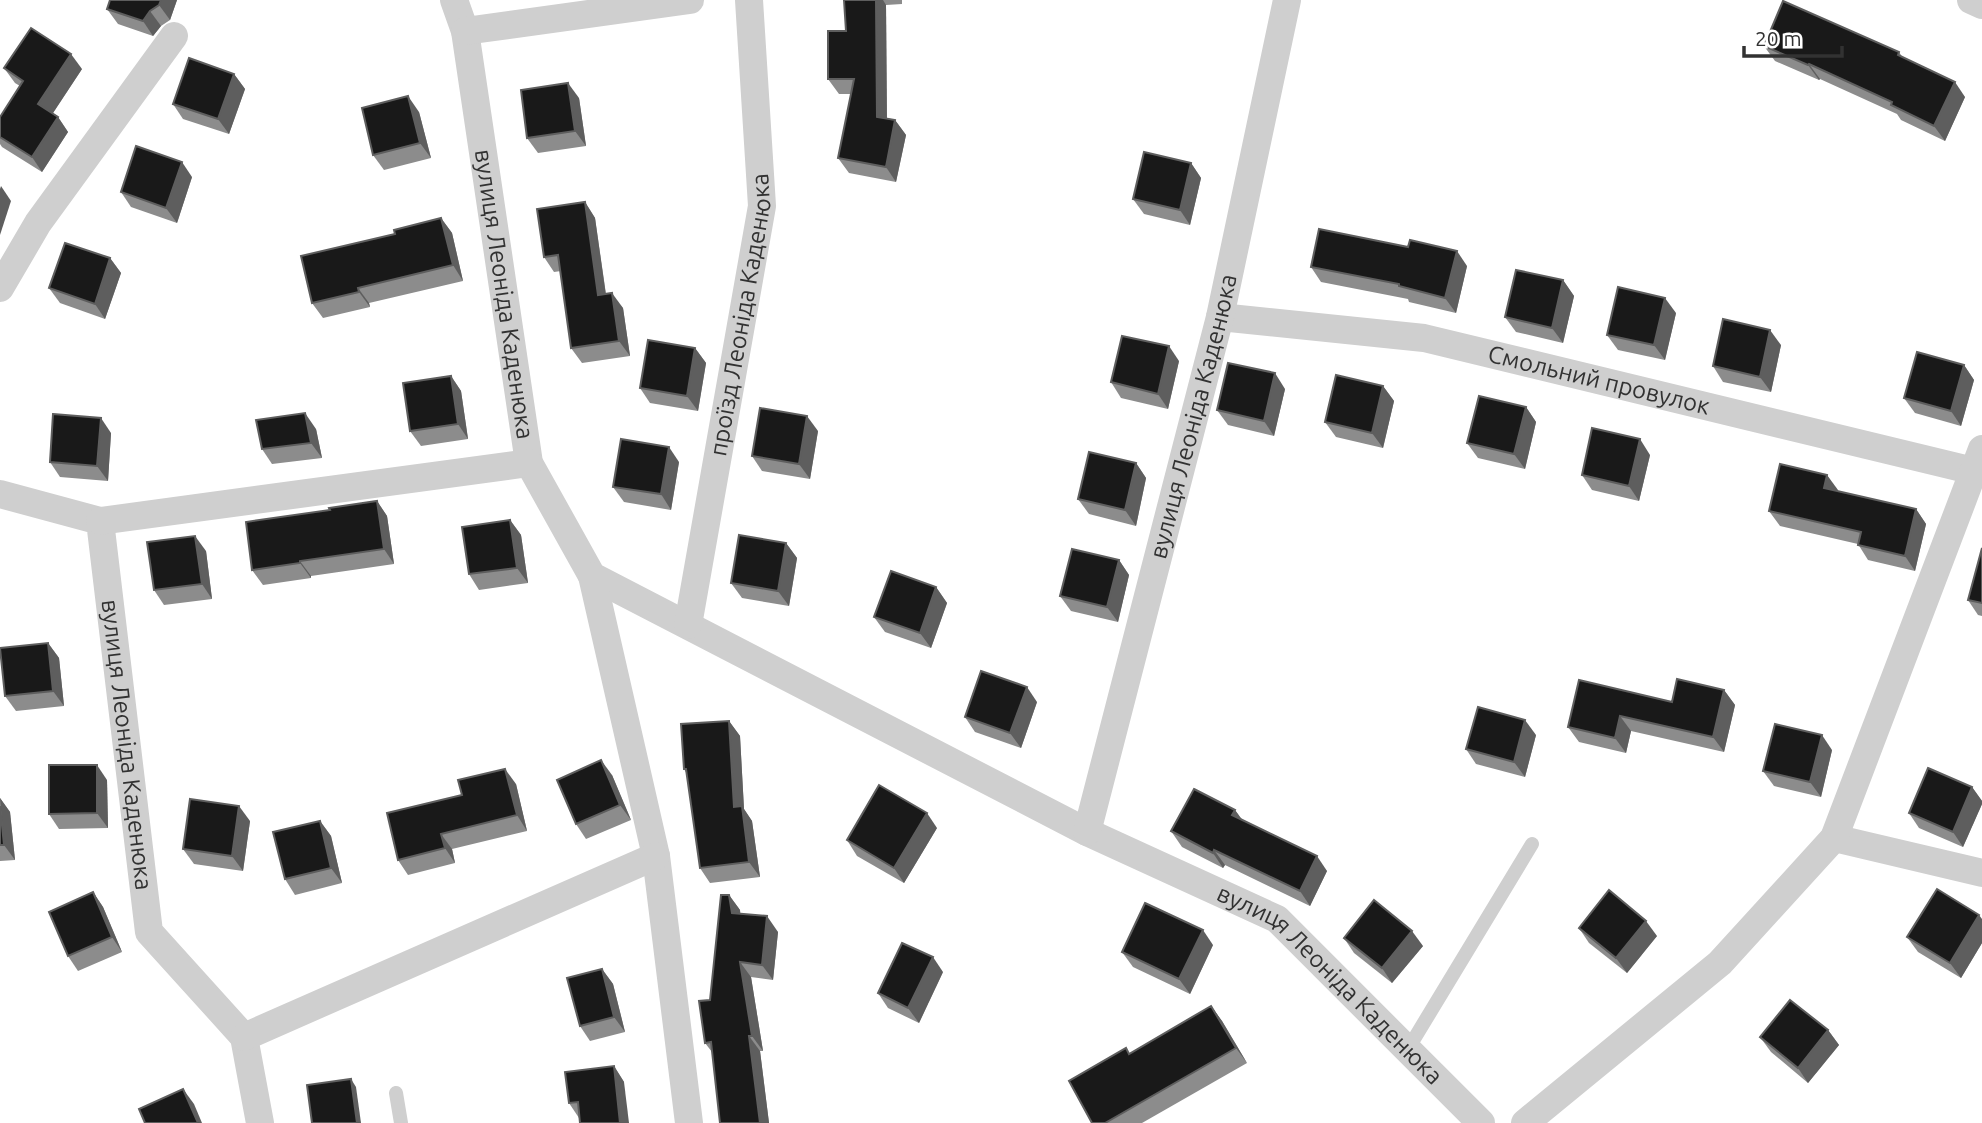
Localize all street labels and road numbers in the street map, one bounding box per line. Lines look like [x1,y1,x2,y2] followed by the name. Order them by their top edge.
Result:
[470,147,539,441] street label: вулиця Леоніда Каденюка
[704,172,776,458] street label: проїзд Леоніда Каденюка
[1144,272,1242,562] street label: вулиця Леоніда Каденюка
[1485,340,1713,420] street label: Смольний провулок
[96,598,158,892] street label: вулиця Леоніда Каденюка
[1213,879,1448,1090] street label: вулиця Леоніда Каденюка

